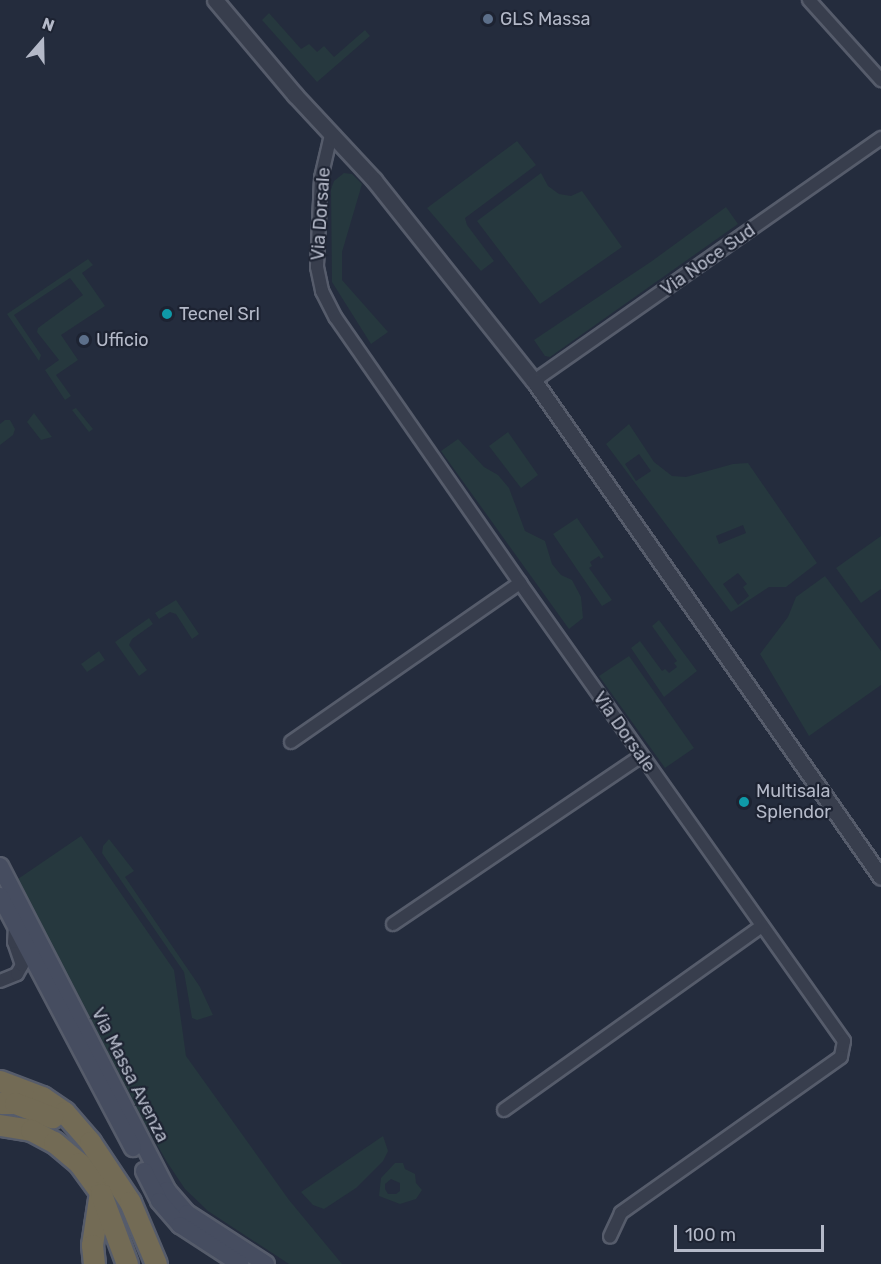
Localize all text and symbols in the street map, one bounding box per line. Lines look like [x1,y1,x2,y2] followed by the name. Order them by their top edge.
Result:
[500,8,591,30] place label: GLS Massa
[12,12,72,72] north arrow
[481,12,495,26] marker: GLS Massa
[40,14,57,36] text: N
[307,167,335,261] street label: Via Dorsale
[657,219,759,301] street label: Via Noce Sud
[179,303,260,325] place label: Tecnel Srl
[160,307,174,321] marker: Tecnel Srl
[96,329,149,351] place label: Ufficio
[77,333,91,347] marker: Ufficio
[588,687,660,777] street label: Via Dorsale
[756,781,831,824] place label: Multisala Splendor
[737,795,751,809] marker: Multisala Splendor
[87,1004,173,1146] street label: Via Massa Avenza
[677,1213,827,1251] scale bar
[685,1224,736,1246] text: 100 m

